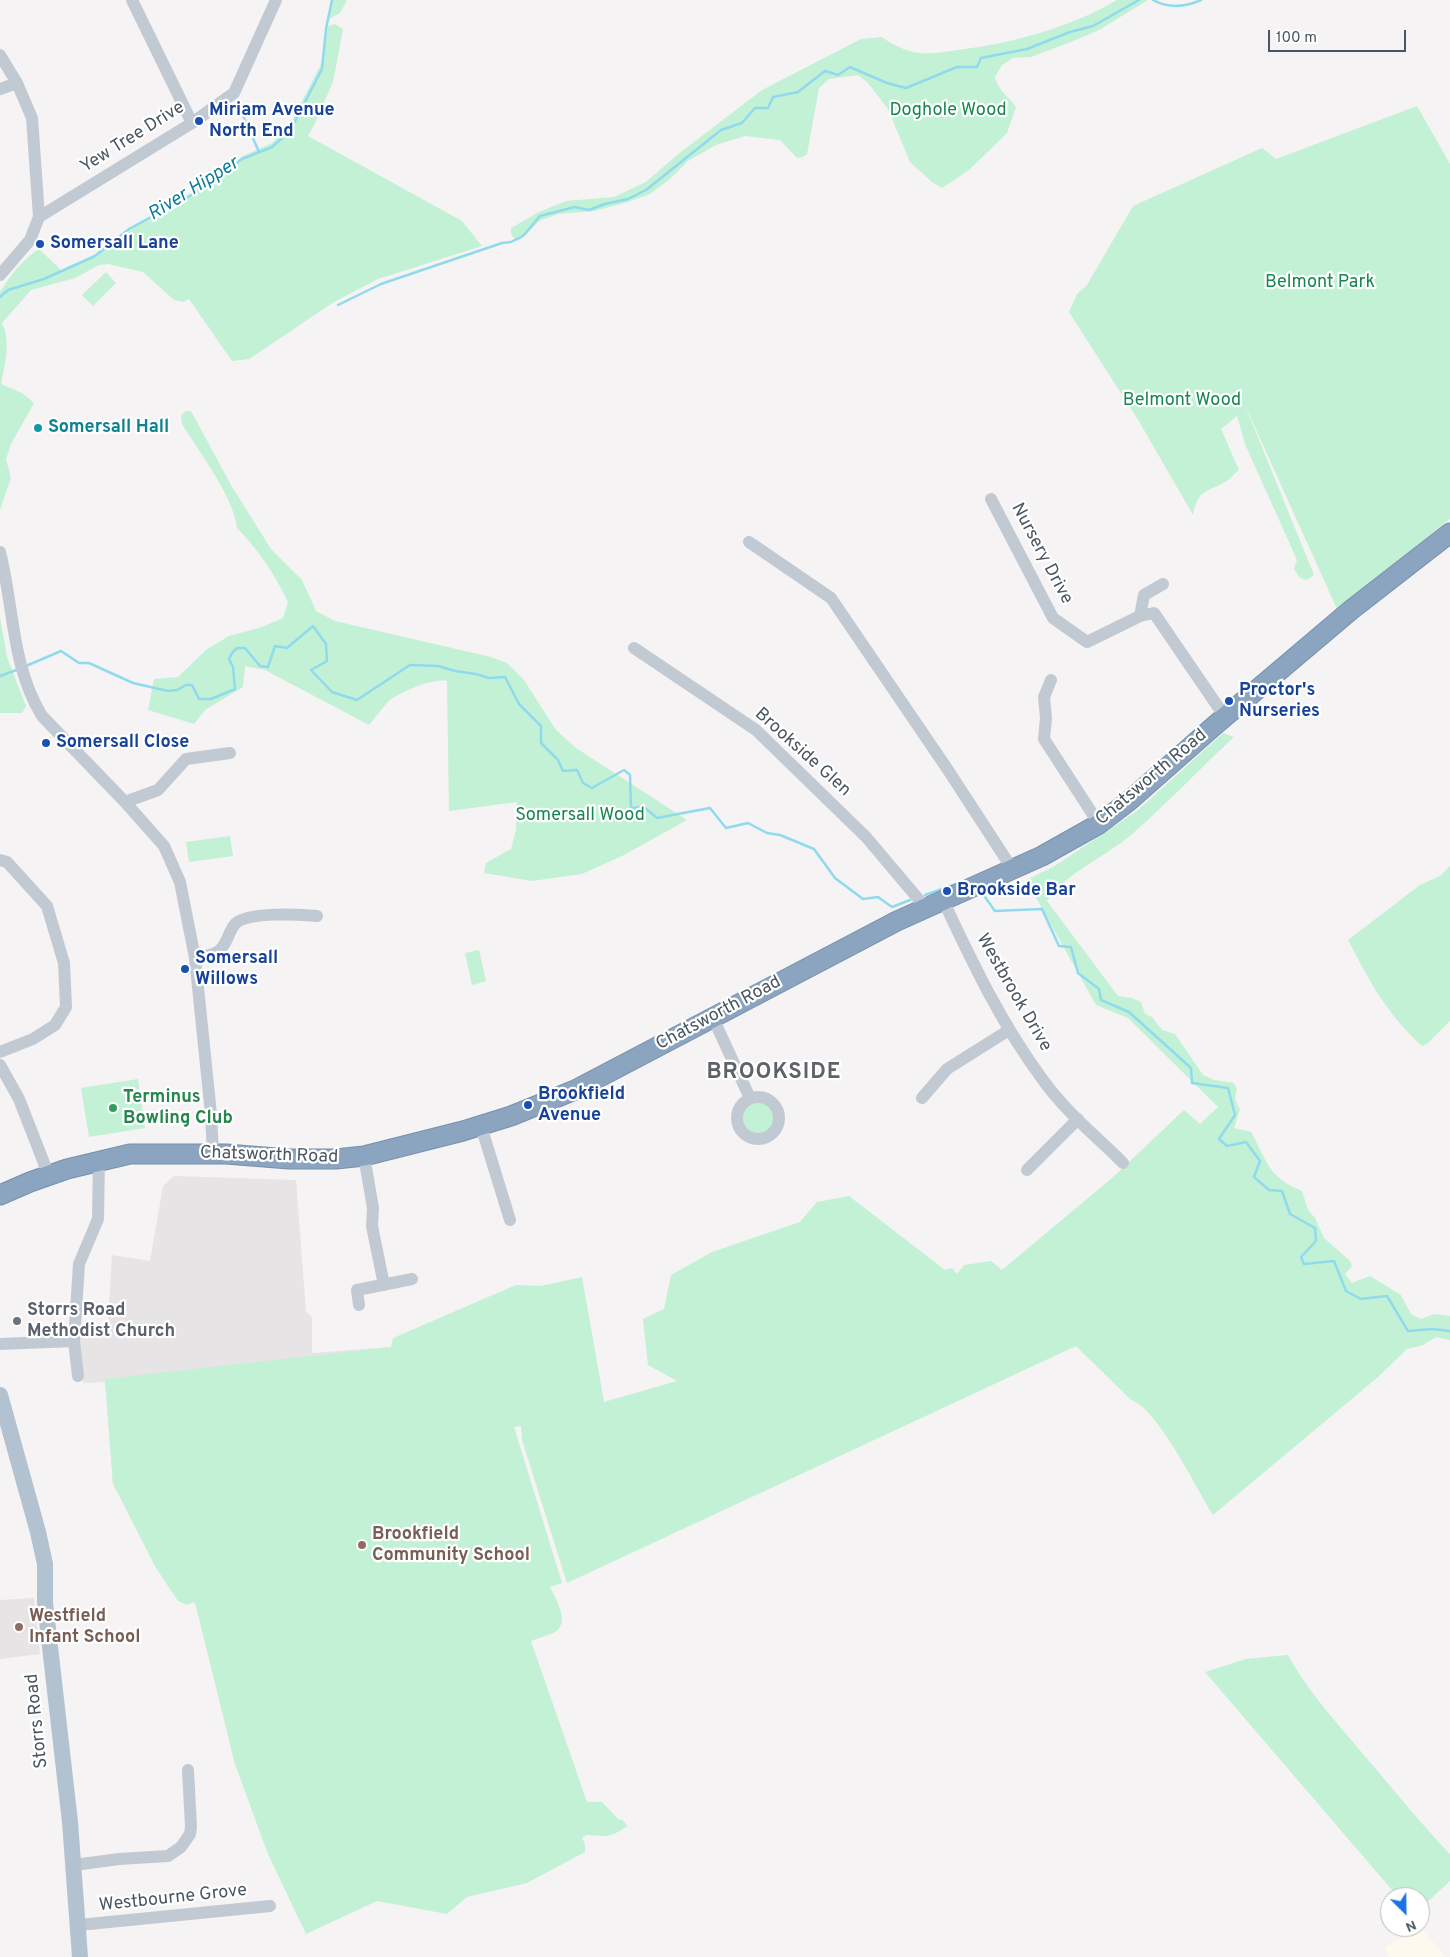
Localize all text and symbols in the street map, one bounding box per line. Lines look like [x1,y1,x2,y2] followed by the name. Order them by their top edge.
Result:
[1270,20,1408,52] scale bar
[1276,29,1317,48] text: 100 m
[77,97,189,179] street label: Yew Tree Drive
[209,100,335,142] place label: Miriam Avenue North End
[889,100,1007,122] park label: Doghole Wood
[193,115,205,127] marker: Miriam Avenue North End
[144,153,244,227] water label: River Hipper
[50,233,179,255] place label: Somersall Lane
[34,238,46,250] marker: Somersall Lane
[1265,272,1375,294] park label: Belmont Park
[1123,390,1241,412] park label: Belmont Wood
[48,417,169,439] place label: Somersall Hall
[32,422,44,434] marker: Somersall Hall
[1005,500,1077,608] street label: Nursery Drive
[1239,680,1320,722] place label: Proctor's Nurseries
[1223,695,1235,707] marker: Proctor's Nurseries
[749,704,855,802] street label: Brookside Glen
[1092,725,1212,831] street label: Chatsworth Road
[56,732,189,754] place label: Somersall Close
[40,737,52,749] marker: Somersall Close
[515,805,645,827] park label: Somersall Wood
[957,880,1076,902] place label: Brookside Bar
[941,885,953,897] marker: Brookside Bar
[971,930,1055,1056] street label: Westbrook Drive
[195,948,278,991] place label: Somersall Willows
[179,963,191,975] marker: Somersall Willows
[653,972,785,1056] street label: Chatsworth Road
[705,1061,843,1087] district label: BROOKSIDE
[538,1084,625,1126] place label: Brookfield Avenue
[123,1087,233,1130] place label: Terminus Bowling Club
[522,1099,534,1111] marker: Brookfield Avenue
[107,1102,119,1114] marker: Terminus Bowling Club
[199,1143,339,1169] street label: Chatsworth Road
[27,1300,175,1342] place label: Storrs Road Methodist Church
[11,1315,23,1327] marker: Storrs Road Methodist Church
[372,1524,530,1566] place label: Brookfield Community School
[356,1539,368,1551] marker: Brookfield Community School
[29,1606,140,1648] place label: Westfield Infant School
[13,1621,25,1633] marker: Westfield Infant School
[22,1673,54,1769] street label: Storrs Road
[98,1880,248,1918] street label: Westbourne Grove
[1380,1887,1430,1937] north arrow
[1403,1916,1419,1935] text: N

